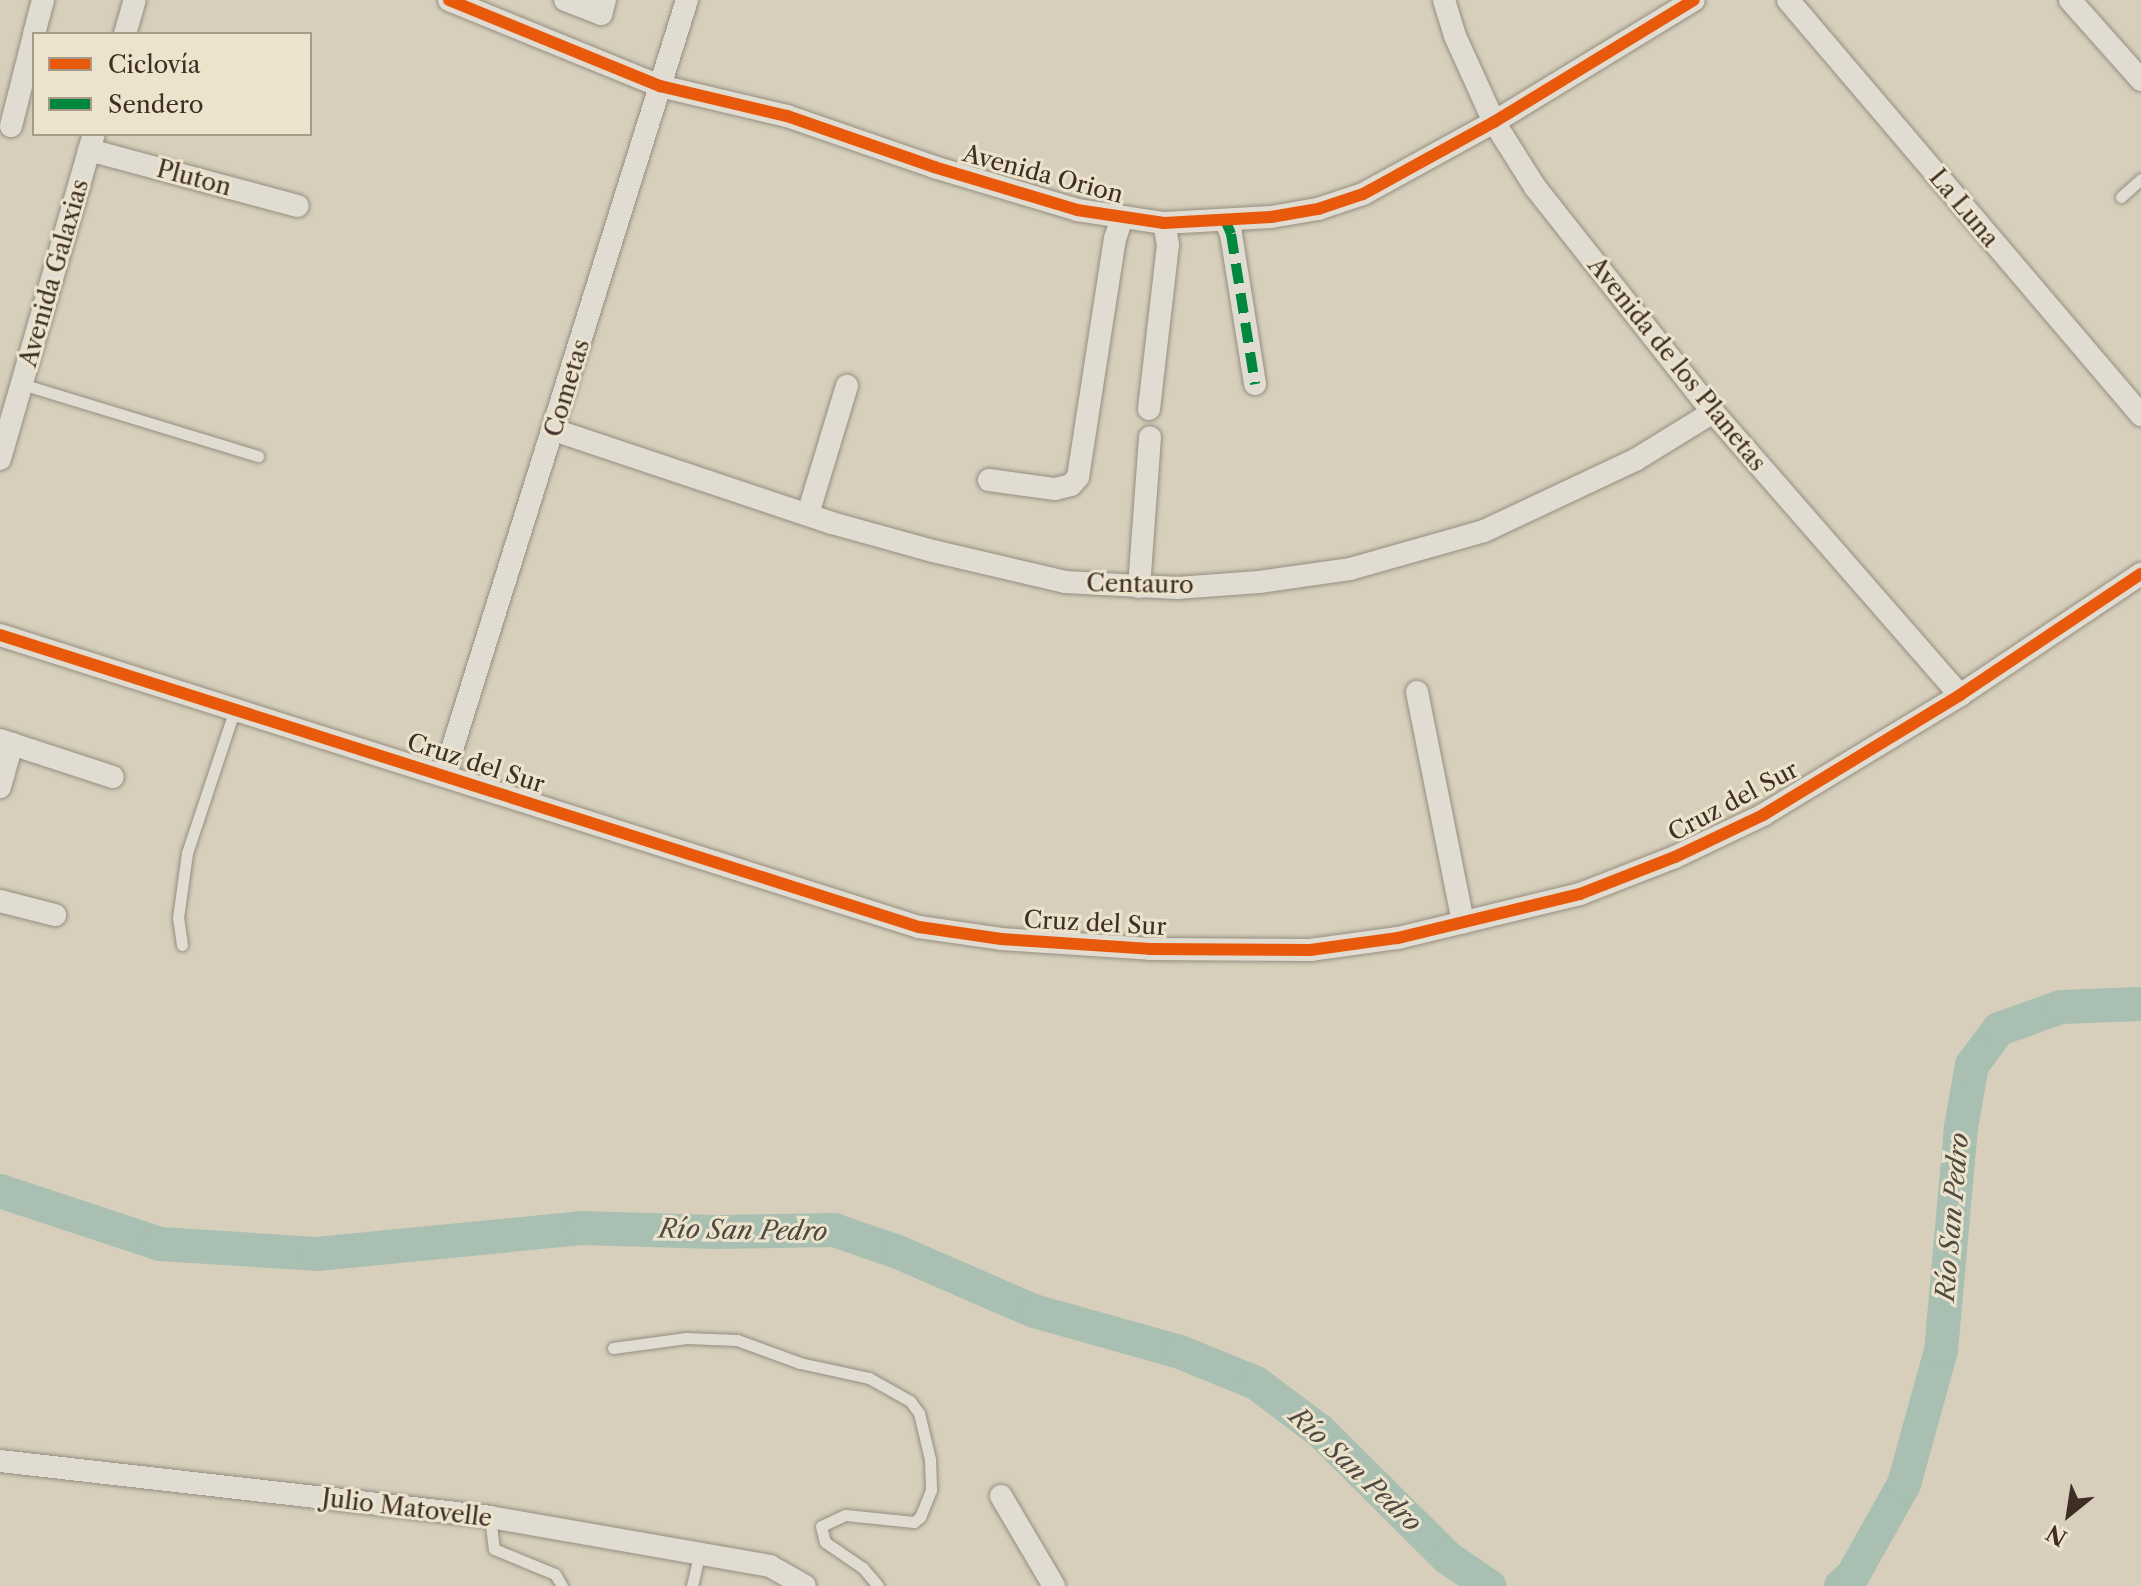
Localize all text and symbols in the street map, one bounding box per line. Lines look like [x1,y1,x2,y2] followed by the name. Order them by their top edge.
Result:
[32,32,312,136] legend
[108,50,201,79] text: Ciclovía
[108,90,203,119] text: Sendero
[960,139,1126,209] street label: Avenida Orion
[154,154,234,202] street label: Pluton
[1923,163,2005,253] street label: La Luna
[13,176,95,370] street label: Avenida Galaxias
[1582,251,1772,477] street label: Avenida de los Planetas
[539,336,595,440] street label: Cometas
[1086,569,1194,599] street label: Centauro
[404,727,548,799] street label: Cruz del Sur
[1663,755,1803,847] street label: Cruz del Sur
[1023,905,1167,941] street label: Cruz del Sur
[1930,1132,1976,1302] water label: Río San Pedro
[658,1214,828,1248] water label: Río San Pedro
[1283,1401,1427,1539] water label: Río San Pedro
[2029,1474,2109,1554] north arrow
[320,1483,494,1533] street label: Julio Matovelle
[2042,1519,2072,1552] text: N

